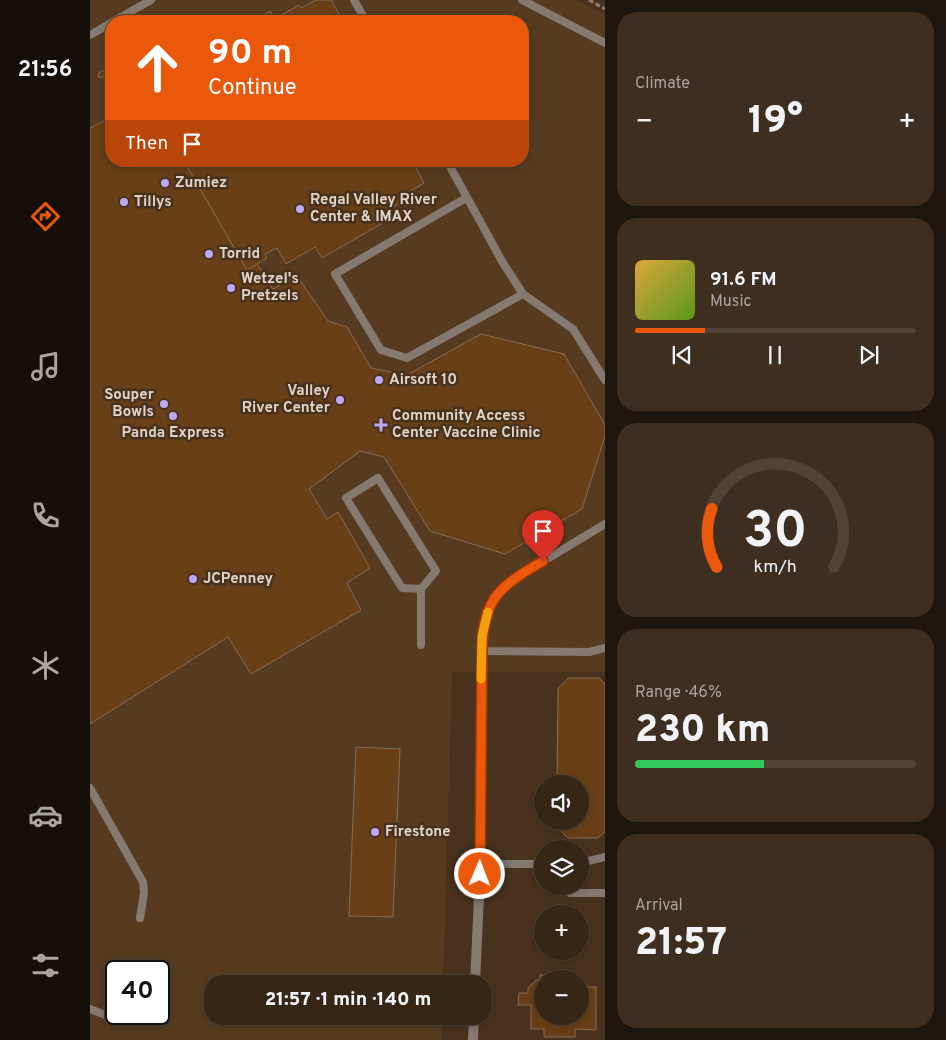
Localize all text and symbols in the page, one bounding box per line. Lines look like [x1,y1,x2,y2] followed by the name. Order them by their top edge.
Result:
[208,32,292,76] text: 90 m
[125,35,190,100] icon: ahead
[18,57,72,84] text: 21:56
[635,74,690,94] text: Climate
[208,75,297,102] text: Continue
[748,98,803,147] text: 19°
[635,105,653,141] text: −
[898,105,916,141] text: +
[178,130,206,158] icon: arrive
[125,132,168,156] text: Then
[175,174,227,193] place label: Zumiez
[159,177,171,189] marker: Zumiez
[310,191,438,227] place label: Regal Valley River Center & IMAX
[134,193,172,212] place label: Tillys
[118,196,130,208] marker: Tillys
[28,199,63,234] icon: directions
[294,203,306,215] marker: Regal Valley River Center & IMAX
[219,245,260,264] place label: Torrid
[203,248,215,260] marker: Torrid
[710,268,777,292] text: 91.6 FM
[241,270,299,306] place label: Wetzel's Pretzels
[225,282,237,294] marker: Wetzel's Pretzels
[710,292,751,312] text: Music
[668,341,696,369] icon: previous
[761,341,789,369] icon: pause
[855,341,883,369] icon: next
[28,349,63,384] icon: music
[389,371,457,390] place label: Airsoft 10
[373,374,385,386] marker: Airsoft 10
[242,382,331,418] place label: Valley River Center
[104,386,155,422] place label: Souper Bowls
[334,394,346,406] marker: Valley River Center
[158,398,170,410] marker: Souper Bowls
[392,407,541,443] place label: Community Access Center Vaccine Clinic
[167,410,179,422] marker: Panda Express
[374,418,388,432] marker: Community Access Center Vaccine Clinic
[122,424,224,443] place label: Panda Express
[28,498,63,533] icon: phone
[743,500,808,566] text: 30
[522,510,564,561] pin
[529,517,557,545] icon: arrive
[754,556,797,579] text: km/h
[203,570,274,589] place label: JCPenney
[187,573,199,585] marker: JCPenney
[28,648,63,683] icon: climate
[635,683,722,703] text: Range · 46%
[635,707,770,756] text: 230 km
[534,775,589,1025] map controls
[534,775,589,830] button: sound
[28,798,63,833] icon: car
[385,823,451,842] place label: Firestone
[369,826,381,838] marker: Firestone
[534,840,589,895] button: layers
[453,847,505,899] position arrow
[635,896,683,916] text: Arrival
[534,905,589,960] button: +
[635,920,727,969] text: 21:57
[28,948,63,983] icon: filters
[105,960,170,1025] speed limit sign: 40
[534,970,589,1025] button: −
[265,988,431,1012] text: 21:57 · 1 min · 140 m

